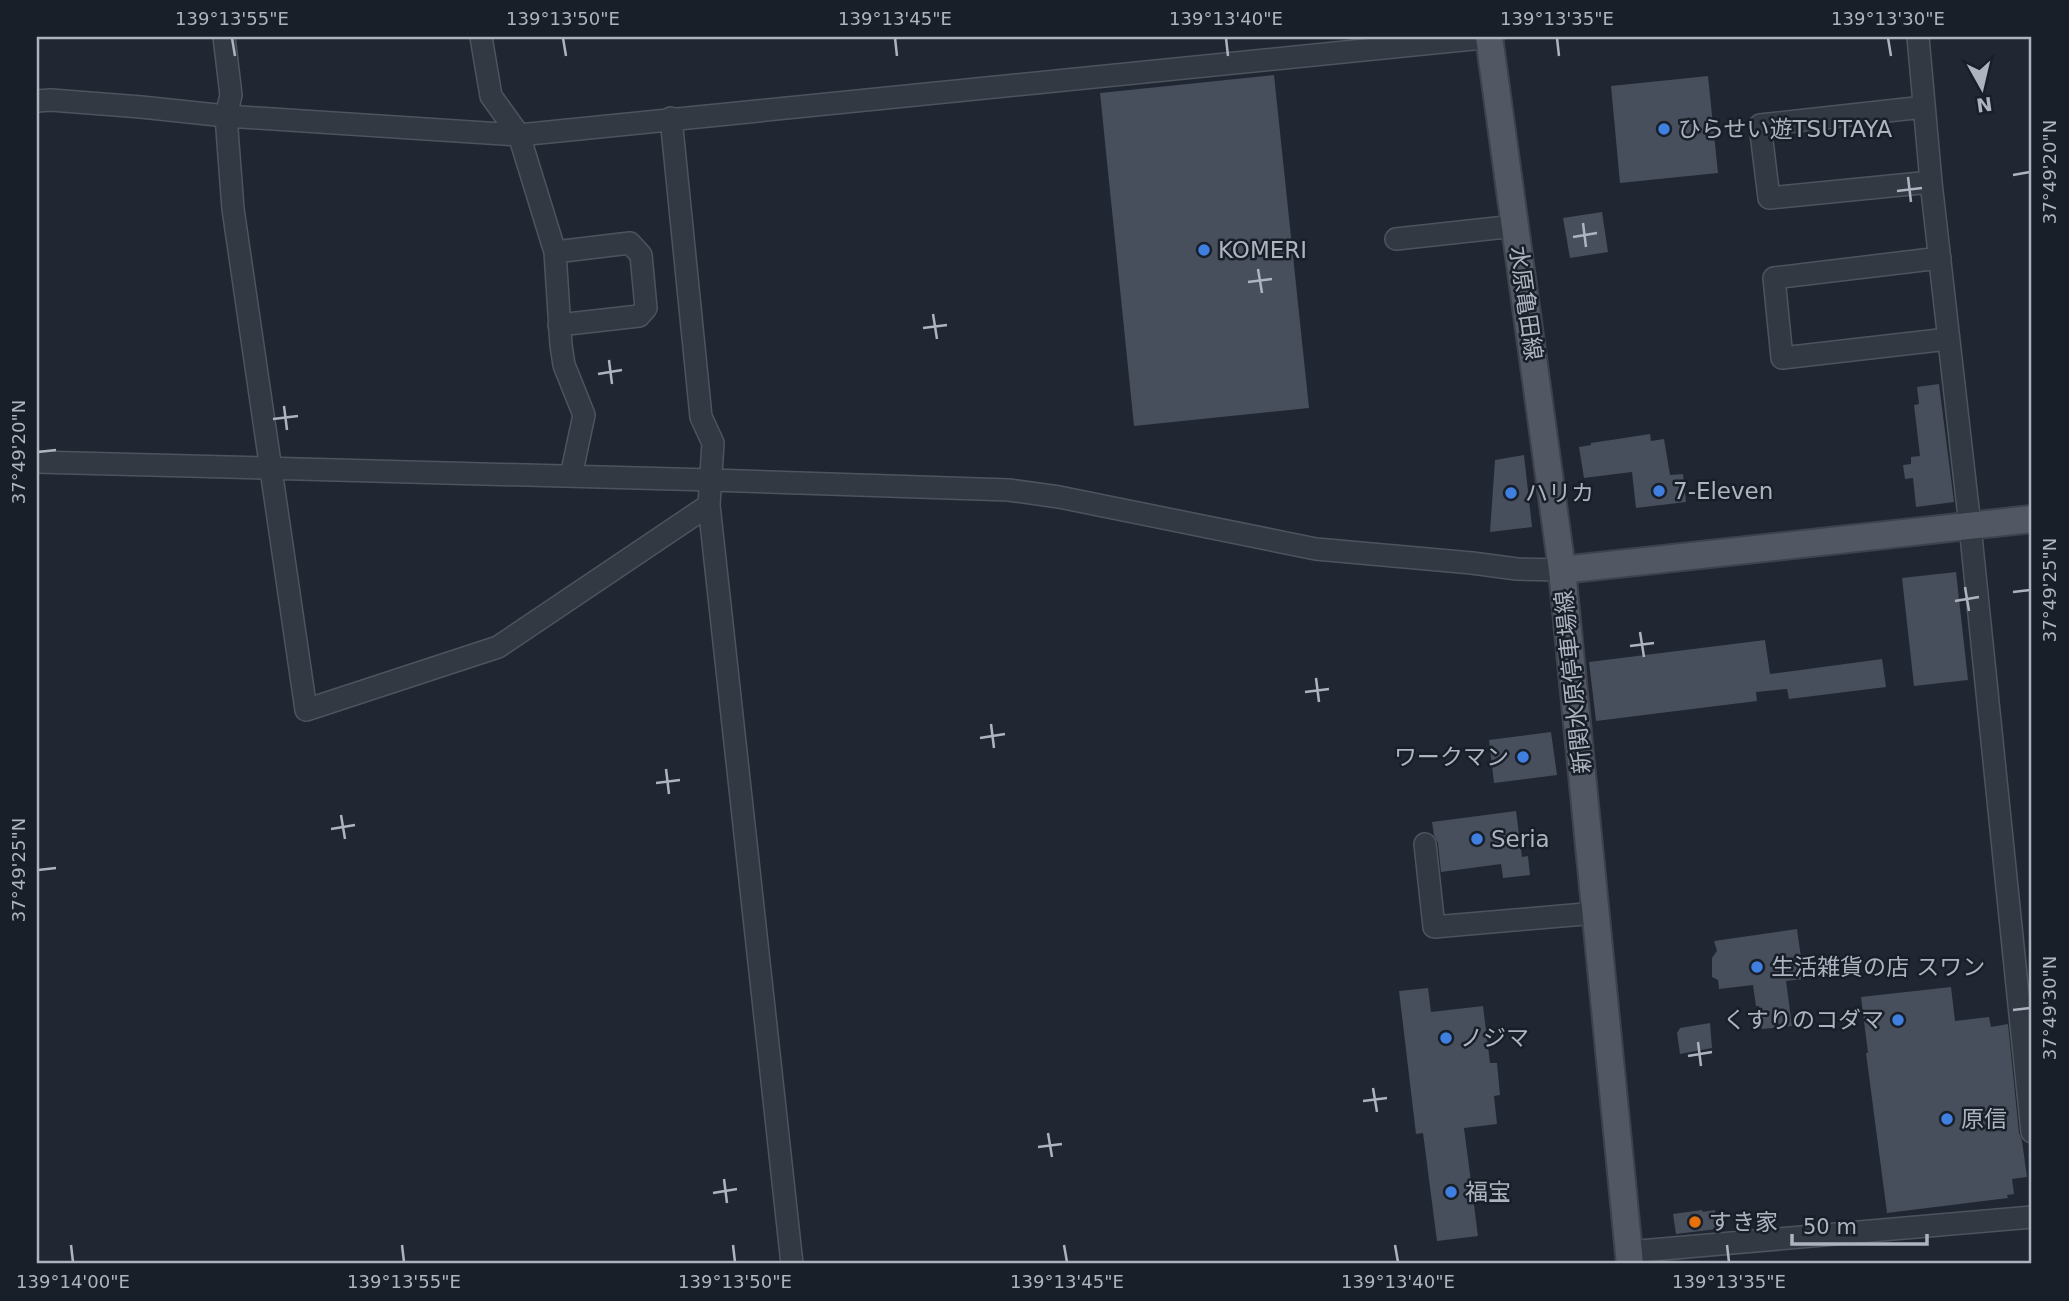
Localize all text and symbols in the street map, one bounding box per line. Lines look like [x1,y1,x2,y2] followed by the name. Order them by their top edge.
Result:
[175,8,289,29] text: 139°13'55"E
[506,8,620,29] text: 139°13'50"E
[838,8,952,29] text: 139°13'45"E
[1169,8,1283,29] text: 139°13'40"E
[1500,8,1614,29] text: 139°13'35"E
[1831,8,1945,29] text: 139°13'30"E
[1946,52,2016,122] north arrow
[1975,93,1994,117] text: N
[1678,116,1892,142] place label: ひらせい遊TSUTAYA
[2039,120,2060,224] text: 37°49'20"N
[1656,121,1672,137] marker: ひらせい遊TSUTAYA
[1218,237,1307,263] place label: KOMERI
[1196,242,1212,258] marker: KOMERI
[1505,244,1547,362] street label: 水原亀田線
[8,400,29,504] text: 37°49'20"N
[1673,478,1773,504] place label: 7-Eleven
[1525,480,1594,506] place label: ハリカ
[1651,483,1667,499] marker: 7-Eleven
[1503,485,1519,501] marker: ハリカ
[2039,538,2060,642] text: 37°49'25"N
[1550,589,1596,775] street label: 新関水原停車場線
[1394,744,1509,770] place label: ワークマン
[1515,749,1531,765] marker: ワークマン
[8,818,29,922] text: 37°49'25"N
[1491,826,1550,852] place label: Seria
[1469,831,1485,847] marker: Seria
[1771,954,1985,980] place label: 生活雑貨の店 スワン
[2039,956,2060,1060] text: 37°49'30"N
[1749,959,1765,975] marker: 生活雑貨の店 スワン
[1723,1007,1884,1033] place label: くすりのコダマ
[1890,1012,1906,1028] marker: くすりのコダマ
[1460,1025,1529,1051] place label: ノジマ
[1438,1030,1454,1046] marker: ノジマ
[1961,1106,2007,1132] place label: 原信
[1939,1111,1955,1127] marker: 原信
[1465,1179,1511,1205] place label: 福宝
[1443,1184,1459,1200] marker: 福宝
[1792,1203,1927,1247] scale bar
[1709,1209,1778,1235] place label: すき家
[1687,1214,1703,1230] marker: すき家
[1803,1215,1857,1239] text: 50 m
[16,1271,130,1292] text: 139°14'00"E
[347,1271,461,1292] text: 139°13'55"E
[678,1271,792,1292] text: 139°13'50"E
[1010,1271,1124,1292] text: 139°13'45"E
[1341,1271,1455,1292] text: 139°13'40"E
[1672,1271,1786,1292] text: 139°13'35"E

